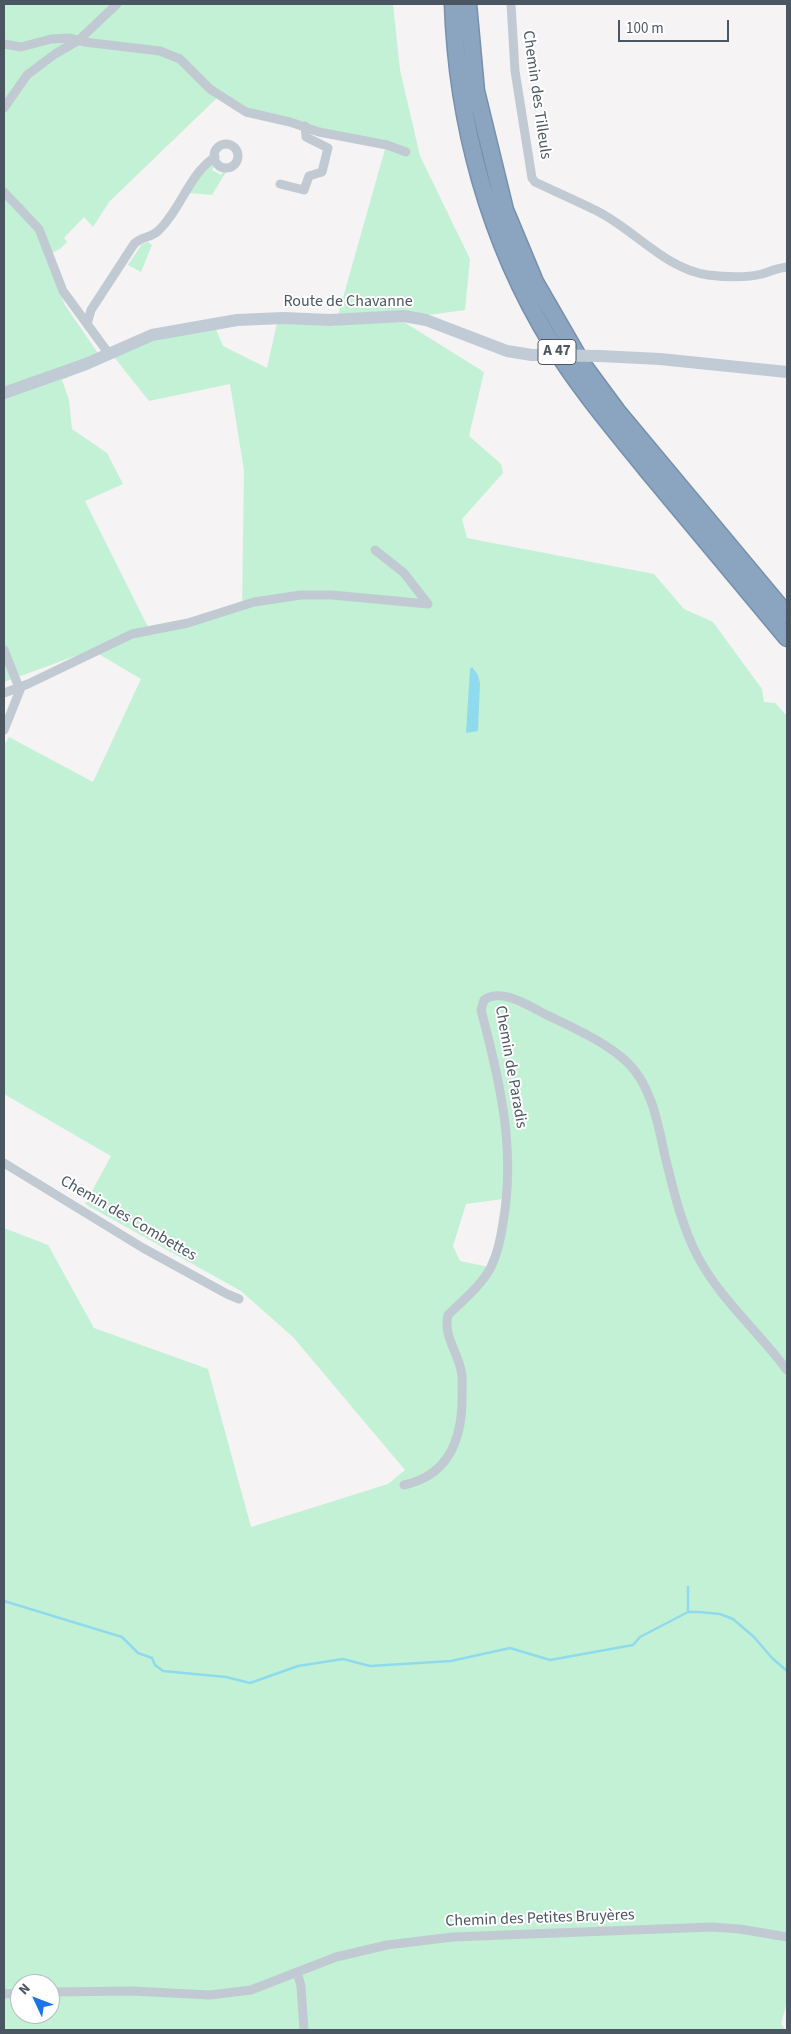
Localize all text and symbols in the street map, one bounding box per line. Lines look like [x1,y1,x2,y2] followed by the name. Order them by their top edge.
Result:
[621,10,732,42] scale bar
[626,18,664,39] text: 100 m
[517,29,555,161] street label: Chemin des Tilleuls
[283,292,413,312] street label: Route de Chavanne
[538,340,576,364] road number: A 47
[490,1004,530,1130] street label: Chemin de Paradis
[56,1172,200,1266] street label: Chemin des Combettes
[445,1906,635,1932] street label: Chemin des Petites Bruyères
[10,1974,60,2024] north arrow
[14,1979,35,2000] text: N

